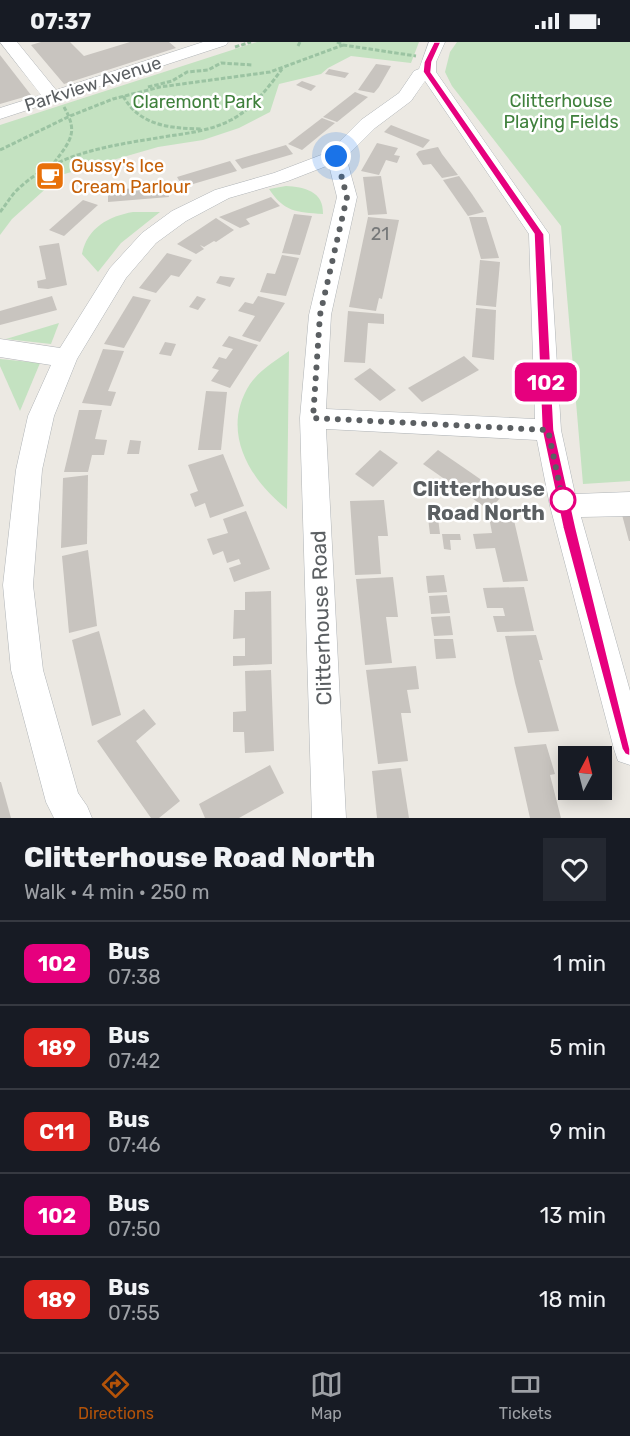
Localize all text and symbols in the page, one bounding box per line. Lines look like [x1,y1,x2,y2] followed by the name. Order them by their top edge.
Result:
[30,8,91,35] text: 07:37
[22,52,164,116] street label: Parkview Avenue
[503,90,619,133] park label: Clitterhouse Playing Fields
[132,91,262,113] park label: Claremont Park
[321,141,351,171] your location
[71,155,191,198] place label: Gussy's Ice Cream Parlour
[34,160,66,192] cafe icon: Gussy's Ice Cream Parlour
[371,223,389,245] house number: 21
[512,362,580,402] line badge: 102
[527,370,565,395] text: 102
[413,476,545,525] place label: Clitterhouse Road North
[550,487,576,513] marker: Clitterhouse Road North
[305,530,337,706] street label: Clitterhouse Road
[558,746,612,800] north arrow
[558,746,612,800] map controls
[543,838,606,901] button: heart
[24,841,375,874] text: Clitterhouse Road North
[24,880,209,904] text: Walk · 4 min · 250 m
[108,938,150,965] text: Bus
[553,950,606,977] text: 1 min
[38,951,76,976] text: 102
[108,965,161,989] text: 07:38
[108,1022,150,1049] text: Bus
[549,1034,606,1061] text: 5 min
[38,1035,76,1060] text: 189
[108,1049,160,1073] text: 07:42
[108,1106,150,1133] text: Bus
[549,1118,606,1145] text: 9 min
[39,1119,75,1144] text: C11
[108,1133,161,1157] text: 07:46
[108,1190,150,1217] text: Bus
[540,1202,606,1229] text: 13 min
[38,1203,76,1228] text: 102
[108,1217,161,1241] text: 07:50
[108,1274,150,1301] text: Bus
[539,1286,606,1313] text: 18 min
[38,1287,76,1312] text: 189
[108,1301,160,1325] text: 07:55
[78,1368,154,1423] tab: Directions
[310,1368,343,1423] tab: Map
[499,1368,552,1423] tab: Tickets

